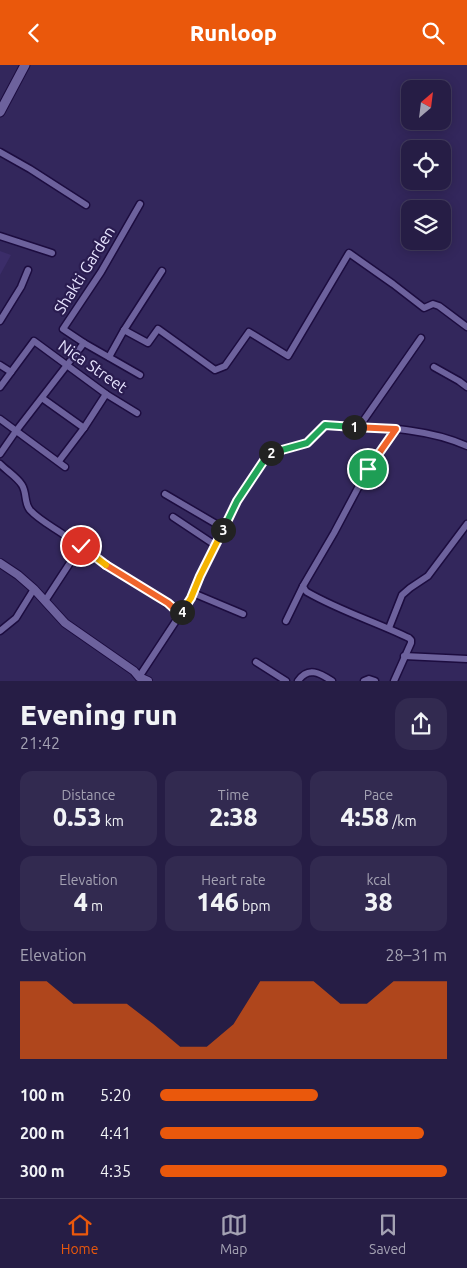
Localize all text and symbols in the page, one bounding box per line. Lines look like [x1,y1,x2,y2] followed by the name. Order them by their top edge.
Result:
[20,19,48,47] icon: back
[419,19,447,47] icon: search
[190,20,277,45] text: Runloop
[401,80,451,130] north arrow
[401,80,451,250] map controls
[401,140,451,190] button: locate
[401,200,451,250] button: layers
[50,223,118,317] street label: Shakti Garden
[55,336,131,397] street label: Nica Street
[342,415,366,439] pin: 1
[351,419,358,435] text: 1
[258,441,284,465] pin: 2
[268,445,275,461] text: 2
[347,448,389,490] pin
[354,455,382,483] icon: arrive
[210,517,236,543] pin: 3
[220,522,227,538] text: 3
[60,525,102,567] pin
[67,532,95,560] icon: check
[170,599,194,625] pin: 4
[179,604,186,620] text: 4
[395,698,447,750] button: share
[20,699,178,730] text: Evening run
[20,734,60,752] text: 21:42
[61,787,116,803] text: Distance
[218,787,249,803] text: Time
[364,787,393,803] text: Pace
[53,803,102,831] text: 0.53
[209,803,258,831] text: 2:38
[341,803,389,831] text: 4:58
[102,813,124,829] text: km
[389,813,417,829] text: /km
[59,872,118,888] text: Elevation
[201,872,266,888] text: Heart rate
[366,872,391,888] text: kcal
[74,888,88,916] text: 4
[197,888,239,916] text: 146
[364,888,393,916] text: 38
[88,898,103,914] text: m
[239,898,270,914] text: bpm
[20,946,87,964] text: Elevation
[385,946,447,964] text: 28–31 m
[20,1086,65,1104] text: 100 m
[100,1086,131,1104] text: 5:20
[20,1124,65,1142] text: 200 m
[100,1124,131,1142] text: 4:41
[20,1162,65,1180] text: 300 m
[100,1162,131,1180] text: 4:35
[61,1211,98,1257] tab: Home
[220,1211,248,1257] tab: Map
[369,1211,406,1257] tab: Saved

